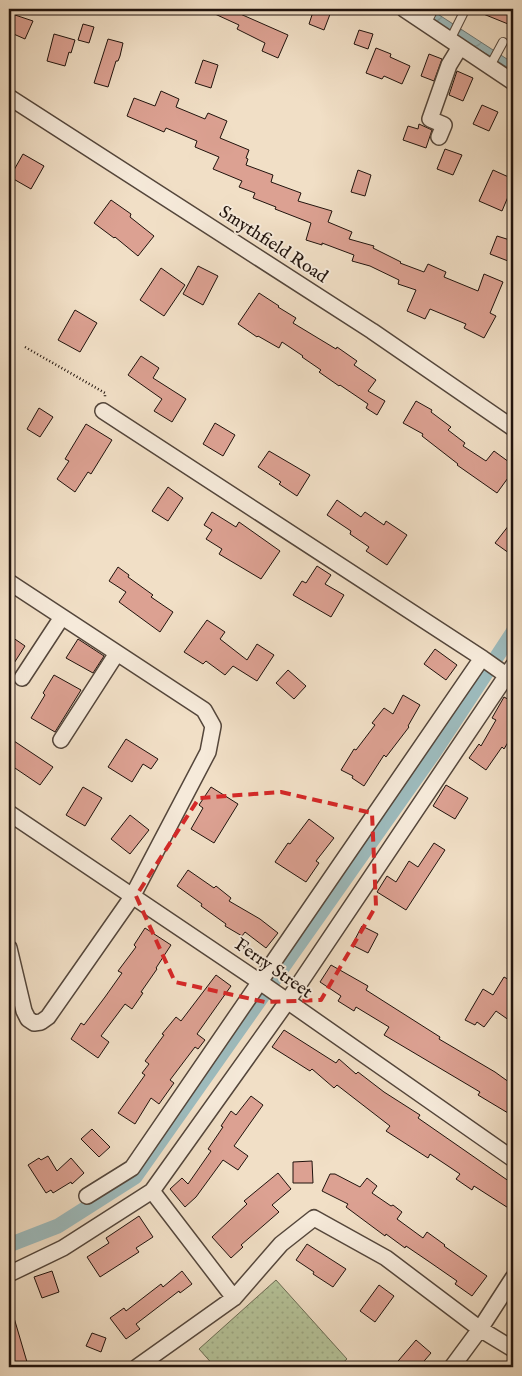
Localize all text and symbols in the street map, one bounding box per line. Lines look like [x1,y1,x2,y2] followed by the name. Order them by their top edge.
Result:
[214,201,332,289] street label: Smythfield Road
[229,934,317,1004] street label: Ferry Street

